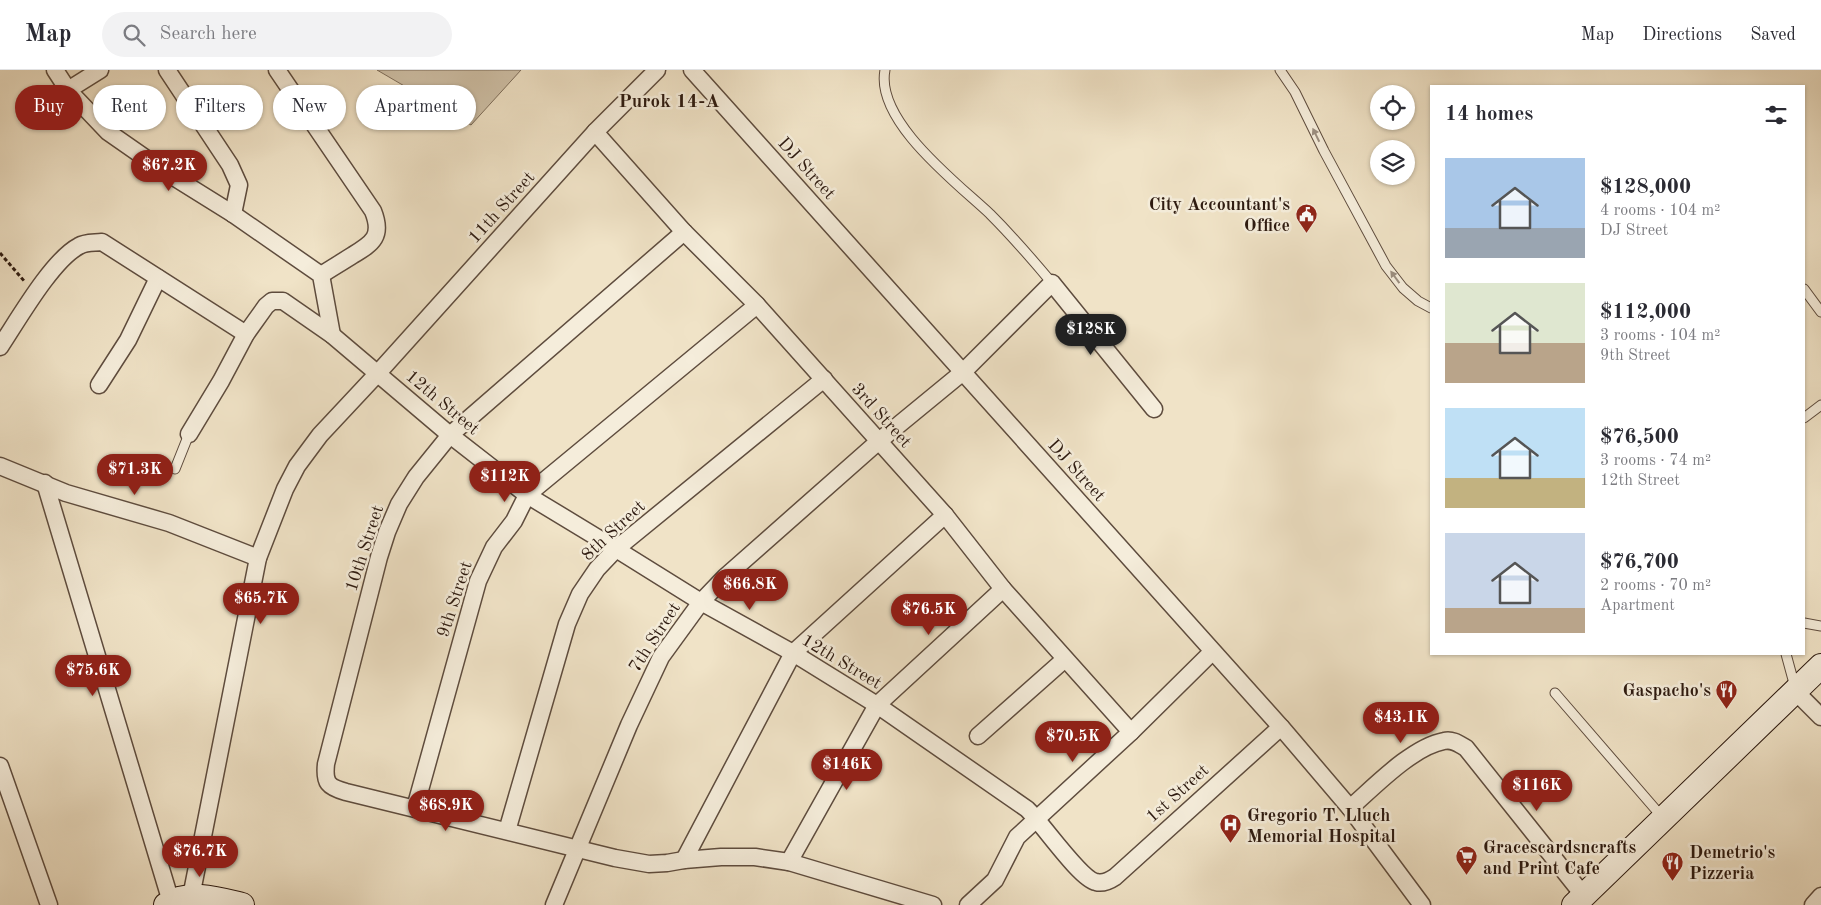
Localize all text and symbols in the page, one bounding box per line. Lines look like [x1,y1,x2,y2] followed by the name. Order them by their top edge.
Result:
[102,12,452,57] search box
[120,21,148,49] icon: search
[25,23,72,47] text: Map
[160,25,257,44] text: Search here
[1581,26,1614,44] text: Map
[1642,26,1722,44] text: Directions
[1750,26,1796,44] text: Saved
[15,85,83,130] chip: Buy
[93,85,166,130] chip: Rent
[176,85,263,130] chip: Filters
[273,85,346,130] chip: New
[356,85,476,130] chip: Apartment
[1370,85,1415,185] map controls
[1370,85,1415,130] button: locate
[619,93,719,112] district label: Purok 14-A
[1762,101,1790,129] icon: filters
[1445,104,1533,125] text: 14 homes
[1312,127,1320,142] one-way arrow
[774,134,839,203] street label: DJ Street
[1370,140,1415,185] button: layers
[128,150,210,192] pin: $67.2K
[142,158,196,174] text: $67.2K
[465,168,538,247] street label: 11th Street
[1600,177,1691,198] text: $128,000
[1485,178,1545,238] icon: home
[1149,196,1290,235] place label: City Accountant's Office
[1294,202,1318,233] public building icon: City Accountant's Office
[1600,203,1720,219] text: 4 rooms · 104 m²
[1600,223,1668,239] text: DJ Street
[1389,271,1400,284] one-way arrow
[1600,302,1691,323] text: $112,000
[1485,303,1545,363] icon: home
[1056,314,1126,356] pin: $128K
[1066,322,1116,338] text: $128K
[1600,328,1720,344] text: 3 rooms · 104 m²
[1600,348,1670,364] text: 9th Street
[402,367,483,438] street label: 12th Street
[848,380,915,451] street label: 3rd Street
[1600,427,1679,448] text: $76,500
[1485,428,1545,488] icon: home
[1044,436,1109,505] street label: DJ Street
[1600,453,1711,469] text: 3 rooms · 74 m²
[94,454,176,496] pin: $71.3K
[470,460,540,503] pin: $112K
[108,462,162,478] text: $71.3K
[480,469,530,485] text: $112K
[1600,473,1680,489] text: 12th Street
[579,497,649,564] street label: 8th Street
[343,503,387,594] street label: 10th Street
[1600,552,1679,573] text: $76,700
[1485,553,1545,613] icon: home
[434,559,476,640] street label: 9th Street
[709,568,791,611] pin: $66.8K
[723,577,777,593] text: $66.8K
[1600,578,1711,594] text: 2 rooms · 70 m²
[220,582,302,625] pin: $65.7K
[234,591,288,607] text: $65.7K
[888,594,970,636] pin: $76.5K
[1600,598,1675,614] text: Apartment
[626,599,684,676] street label: 7th Street
[902,602,956,618] text: $76.5K
[798,631,885,693] street label: 12th Street
[52,654,134,697] pin: $75.6K
[66,663,120,679] text: $75.6K
[1715,678,1739,709] restaurant icon: Gaspacho's
[1623,682,1711,700] place label: Gaspacho's
[1360,702,1442,744] pin: $43.1K
[1374,710,1428,726] text: $43.1K
[1032,720,1114,763] pin: $70.5K
[1046,729,1100,745] text: $70.5K
[812,748,882,791] pin: $146K
[822,757,872,773] text: $146K
[1143,761,1212,826] street label: 1st Street
[1502,770,1572,812] pin: $116K
[1512,778,1562,794] text: $116K
[405,790,487,832] pin: $68.9K
[419,798,473,814] text: $68.9K
[1247,807,1396,846] place label: Gregorio T. Lluch Memorial Hospital
[1219,813,1243,844] hospital icon: Gregorio T. Lluch Memorial Hospital
[159,836,241,878] pin: $76.7K
[1483,839,1637,878] place label: Gracescardsncrafts and Print Cafe
[173,844,227,860] text: $76.7K
[1689,844,1776,883] place label: Demetrio's Pizzeria
[1455,845,1479,876] supermarket icon: Gracescardsncrafts and Print Cafe
[1661,850,1685,881] restaurant icon: Demetrio's Pizzeria

